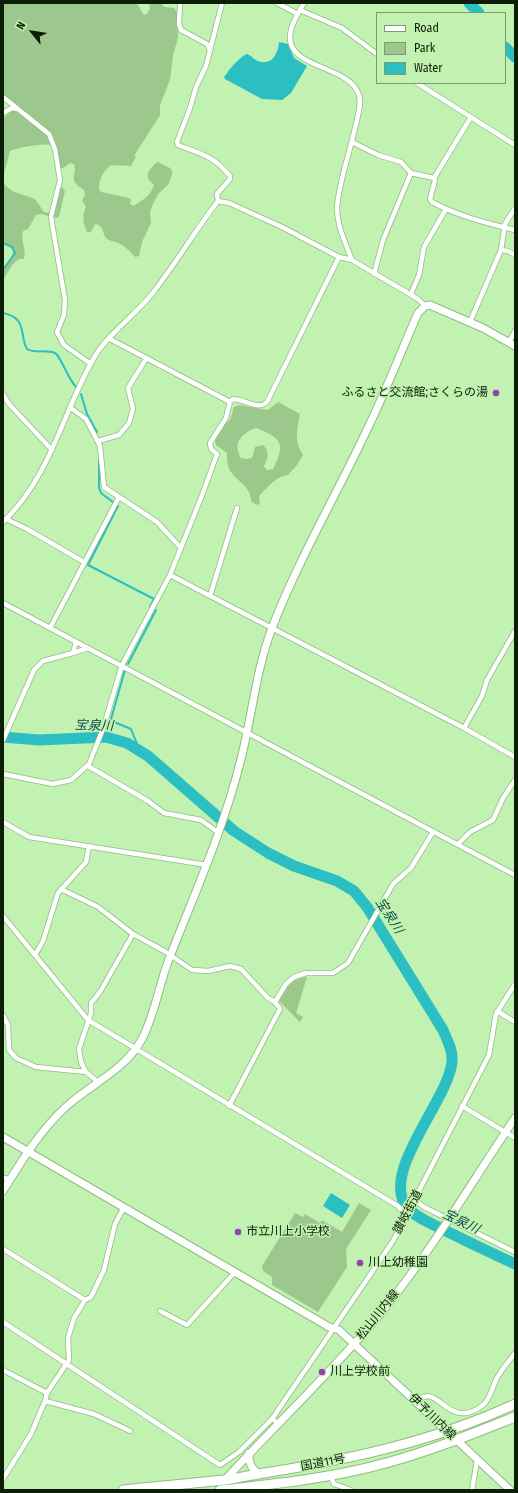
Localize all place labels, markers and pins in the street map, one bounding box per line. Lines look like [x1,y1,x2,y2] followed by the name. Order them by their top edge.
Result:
[341,386,488,400] place label: ふるさと交流館;さくらの湯
[491,388,501,398] marker: ふるさと交流館;さくらの湯
[246,1225,330,1239] place label: 市立川上小学校
[233,1227,243,1237] marker: 市立川上小学校
[368,1256,428,1270] place label: 川上幼稚園
[355,1258,365,1268] marker: 川上幼稚園
[330,1365,390,1379] place label: 川上学校前
[317,1367,327,1377] marker: 川上学校前

